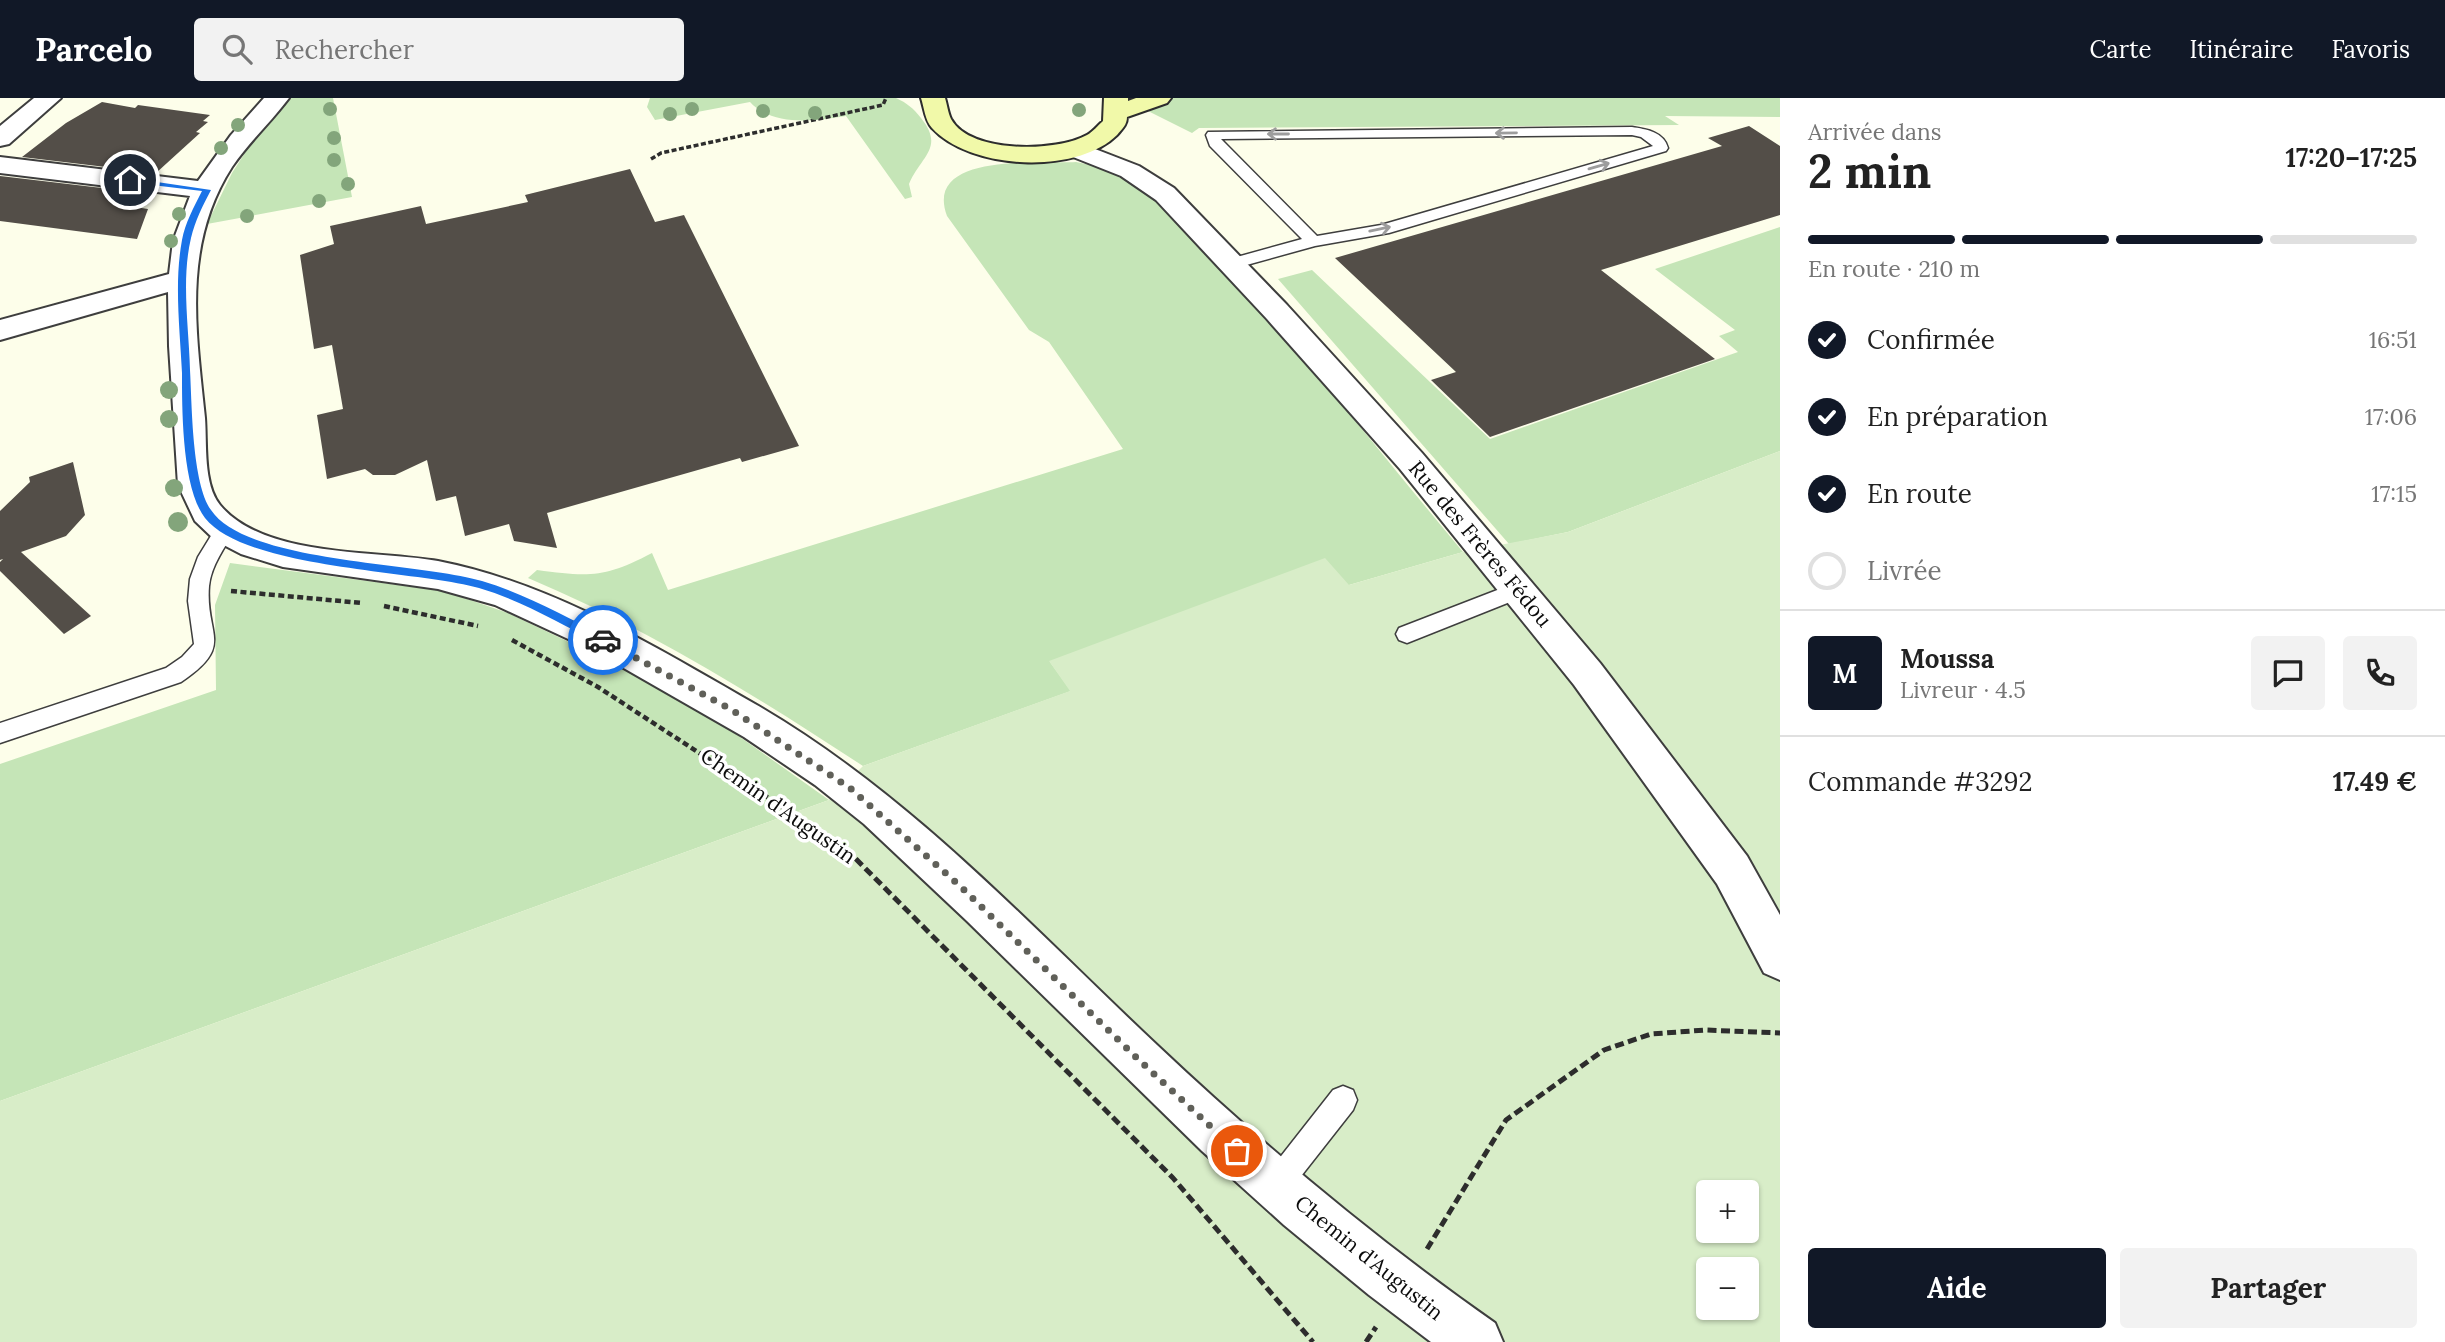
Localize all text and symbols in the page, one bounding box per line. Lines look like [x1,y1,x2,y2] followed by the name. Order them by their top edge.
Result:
[194,18,684,81] search box
[35,28,152,70] text: Parcelo
[218,30,256,68] icon: search
[274,33,414,66] text: Rechercher
[2090,34,2152,65] text: Carte
[2190,34,2293,65] text: Itinéraire
[2331,34,2410,65] text: Favoris
[1808,117,1941,146] text: Arrivée dans
[1494,126,1517,140] one-way arrow
[1267,127,1290,141] one-way arrow
[2286,141,2417,174] text: 17:20–17:25
[1808,142,1931,201] text: 2 min
[100,150,160,210] pin
[1587,159,1609,172] one-way arrow
[111,161,149,199] icon: home
[1368,222,1391,236] one-way arrow
[1808,254,1980,283] text: En route · 210 m
[1808,321,1846,359] icon: check
[1867,323,1995,356] text: Confirmée
[2369,325,2417,354] text: 16:51
[1808,398,1846,436] icon: check
[1867,400,2048,433] text: En préparation
[2365,402,2417,431] text: 17:06
[1403,455,1558,632] street label: Rue des Frères Fédou
[1808,475,1846,513] icon: check
[1867,477,1972,510] text: En route
[2371,479,2417,508] text: 17:15
[1867,554,1942,587] text: Livrée
[568,605,638,675] courier
[584,621,622,659] icon: car
[2251,636,2325,710] button: chat
[2343,636,2417,710] button: phone
[1900,642,1994,675] text: Moussa
[1832,657,1858,690] text: M
[1900,675,2026,704] text: Livreur · 4.5
[695,742,862,870] street label: Chemin d'Augustin
[1808,765,2033,798] text: Commande #3292
[2333,765,2417,798] text: 17.49 €
[1207,1121,1267,1181] pin
[1218,1132,1256,1170] icon: bag
[1696,1180,1759,1320] map controls
[1696,1180,1759,1243] button: +
[1289,1189,1449,1326] street label: Chemin d'Augustin
[1808,1248,2106,1328] button: Aide
[2120,1248,2417,1328] button: Partager
[1696,1257,1759,1320] button: −

